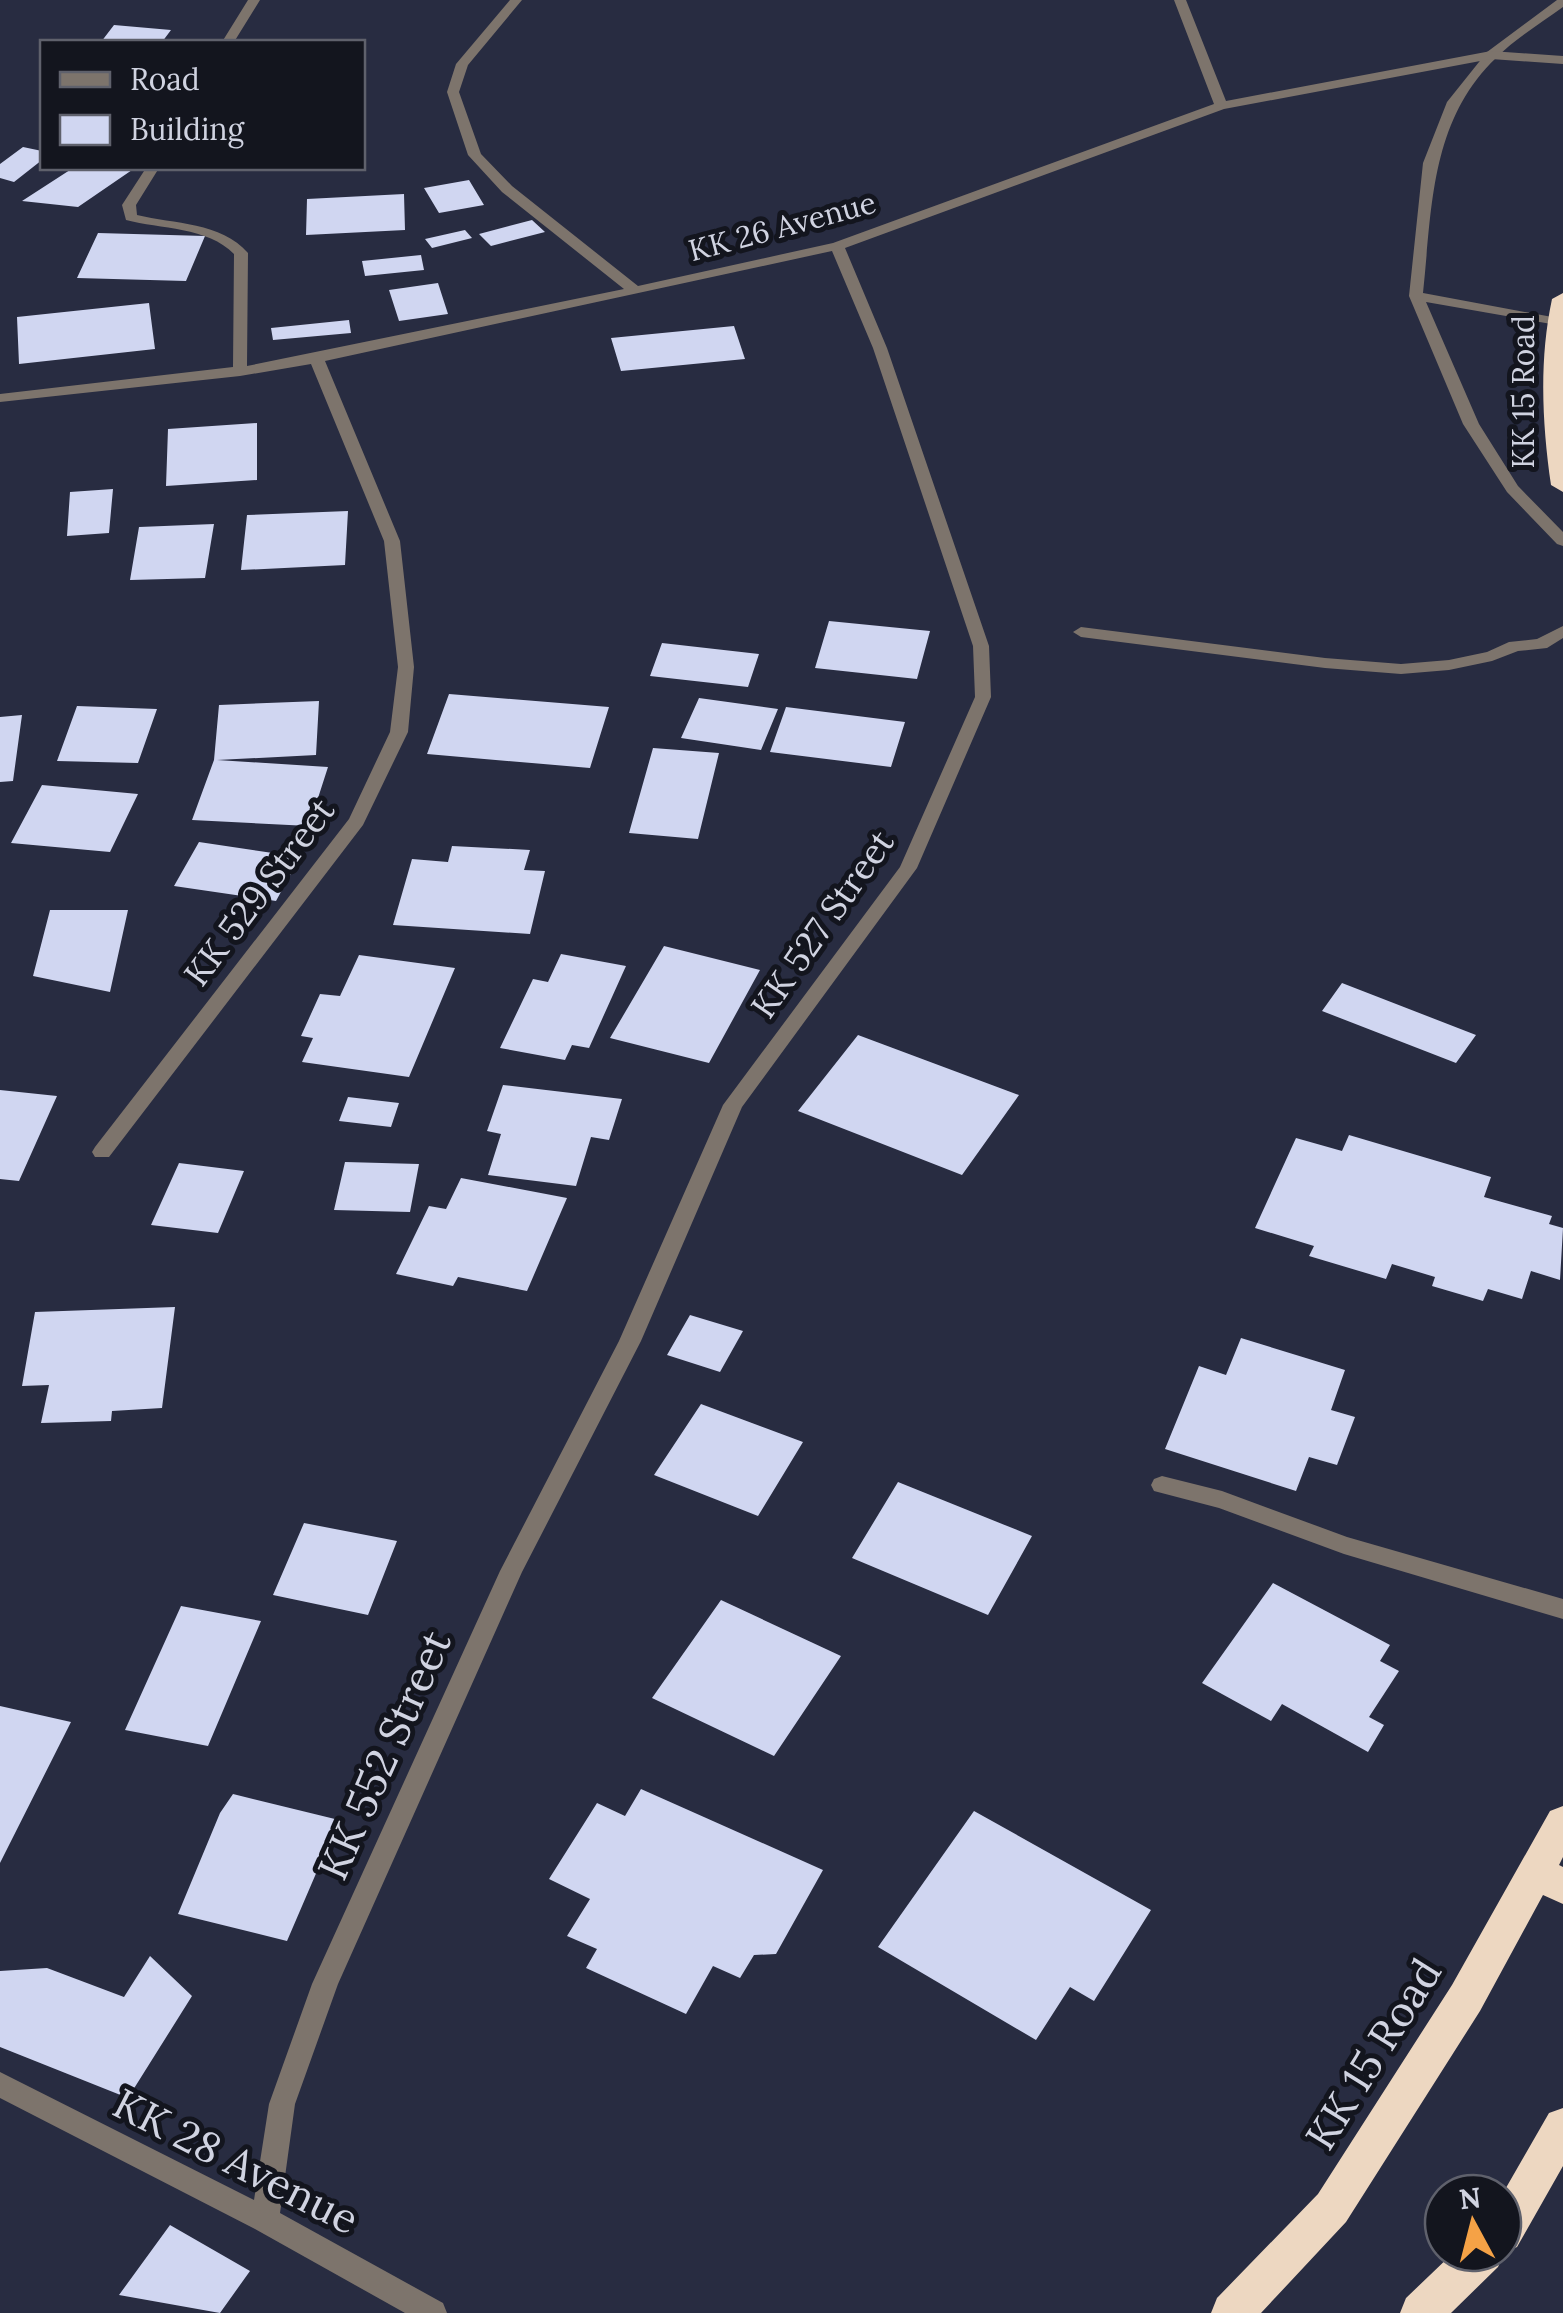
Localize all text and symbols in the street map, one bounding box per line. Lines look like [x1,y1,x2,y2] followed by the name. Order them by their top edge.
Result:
[40,40,365,170] legend
[130,60,200,98] text: Road
[130,110,246,149] text: Building
[684,183,880,269] street label: KK 26 Avenue
[1504,315,1542,469] street label: KK 15 Road
[174,789,345,995] street label: KK 529 Street
[741,821,904,1027] street label: KK 527 Street
[305,1621,463,1888] street label: KK 552 Street
[1293,1948,1453,2160] street label: KK 15 Road
[104,2076,368,2246] street label: KK 28 Avenue
[1423,2173,1523,2273] north arrow
[1457,2179,1483,2217] text: N

